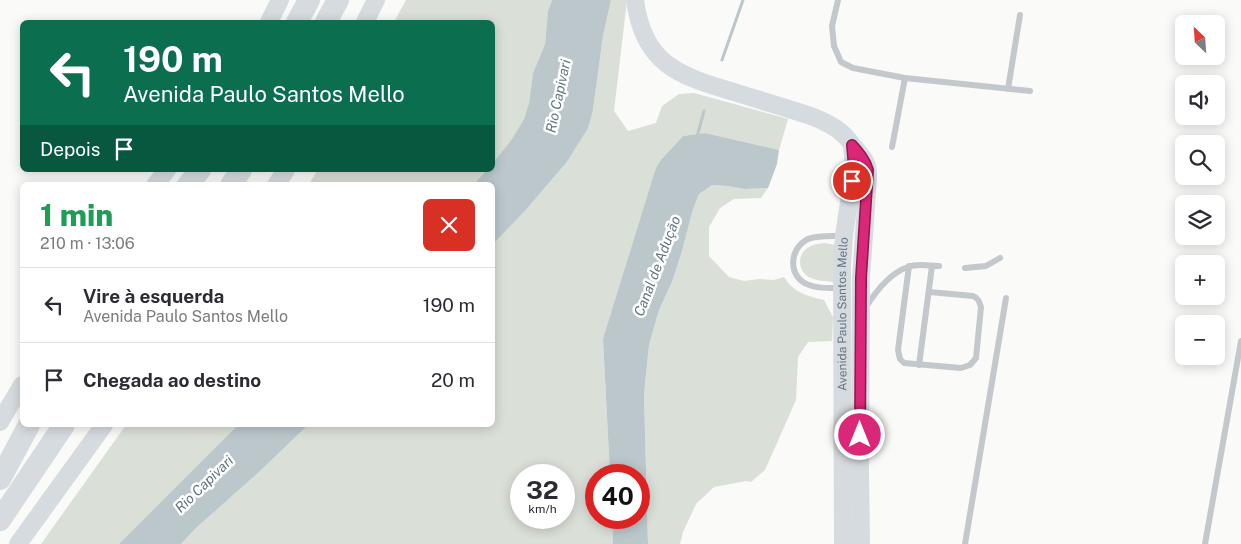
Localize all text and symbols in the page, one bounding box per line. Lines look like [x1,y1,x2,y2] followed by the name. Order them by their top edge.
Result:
[1175,15,1225,65] north arrow
[1175,15,1225,365] map controls
[123,39,223,80] text: 190 m
[40,40,105,105] icon: left
[542,57,574,134] water label: Rio Capivari
[1175,75,1225,125] button: sound
[123,81,405,107] text: Avenida Paulo Santos Mello
[110,135,138,163] icon: arrive
[1175,135,1225,185] button: search
[40,138,100,160] text: Depois
[831,160,873,202] pin
[838,167,866,195] icon: arrive
[1175,195,1225,245] button: layers
[40,197,113,233] text: 1 min
[423,199,475,251] button: close
[631,213,684,318] water label: Canal de Adução
[40,234,135,253] text: 210 m · 13:06
[835,236,851,391] street label: Avenida Paulo Santos Mello
[1175,255,1225,305] button: +
[83,285,224,307] text: Vire à esquerda
[40,291,68,319] icon: left
[423,294,475,316] text: 190 m
[83,307,288,326] text: Avenida Paulo Santos Mello
[1175,315,1225,365] button: −
[40,366,68,394] icon: arrive
[83,369,261,391] text: Chegada ao destino
[431,369,475,391] text: 20 m
[833,408,885,460] position arrow
[172,452,237,516] water label: Rio Capivari
[585,464,650,529] speed limit sign: 40
[526,475,559,505] text: 32
[528,502,557,516] text: km/h

